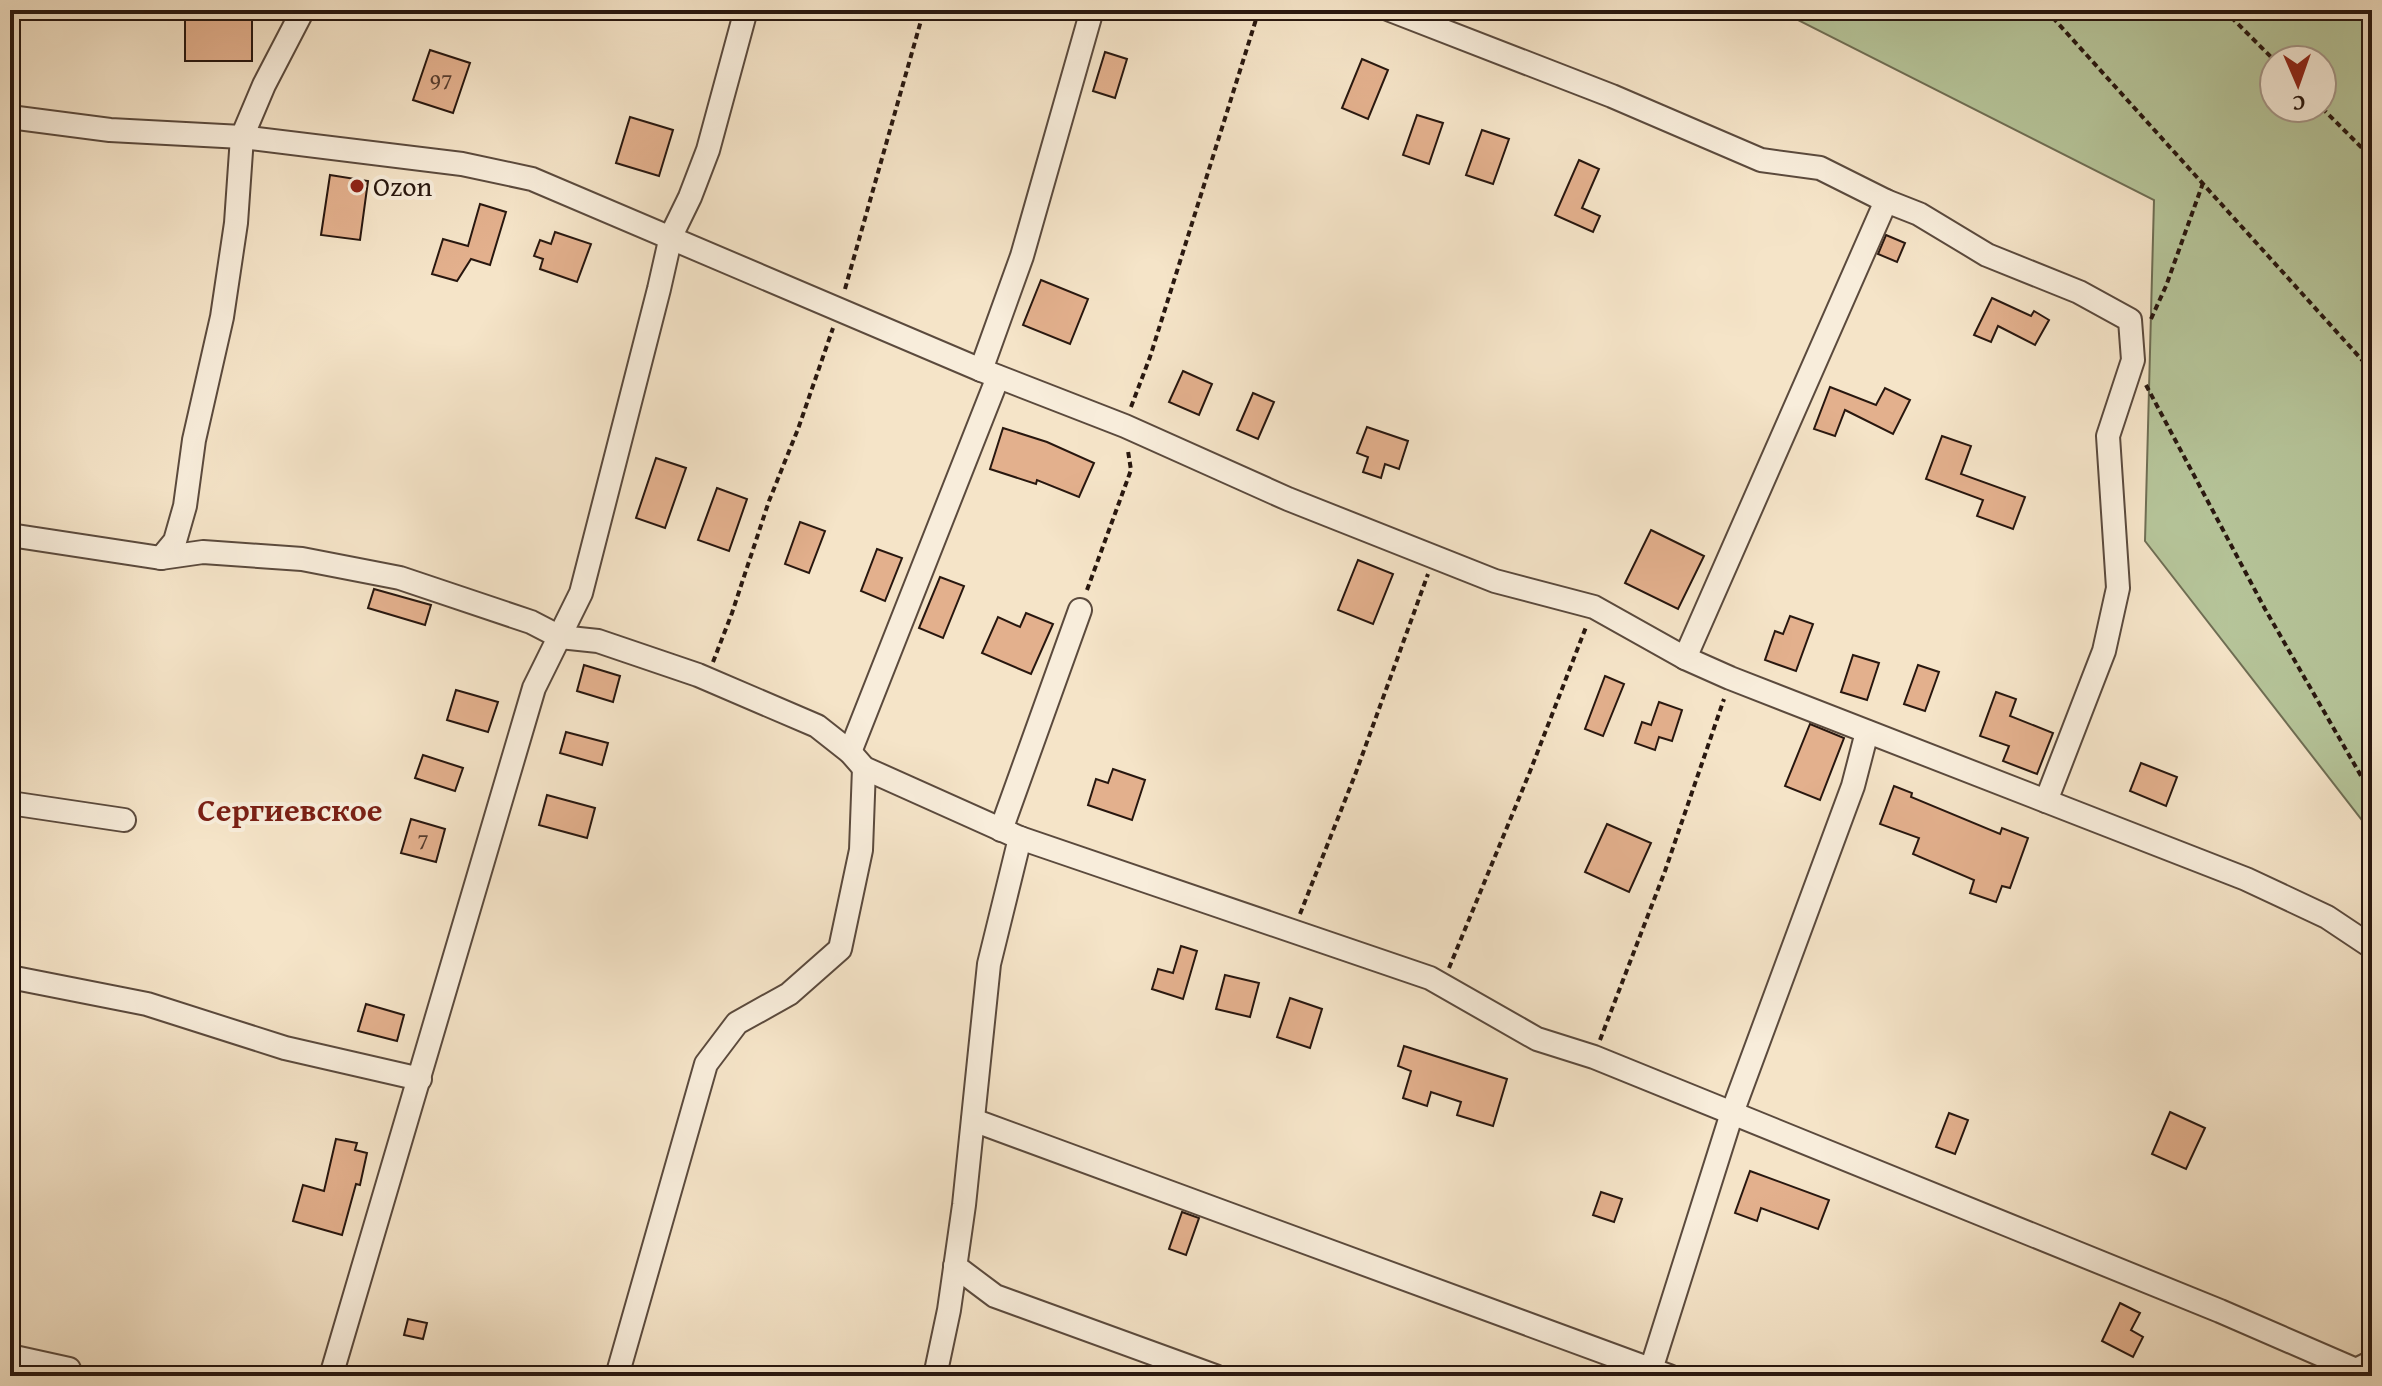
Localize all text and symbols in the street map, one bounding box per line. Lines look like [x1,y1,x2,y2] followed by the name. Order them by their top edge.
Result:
[2258,44,2338,124] north arrow
[429,63,453,98] house number: 97
[2292,88,2305,120] text: С
[373,165,433,206] place label: Ozon
[348,177,366,195] marker: Ozon
[198,786,382,833] district label: Сергиевское
[417,823,429,858] house number: 7

